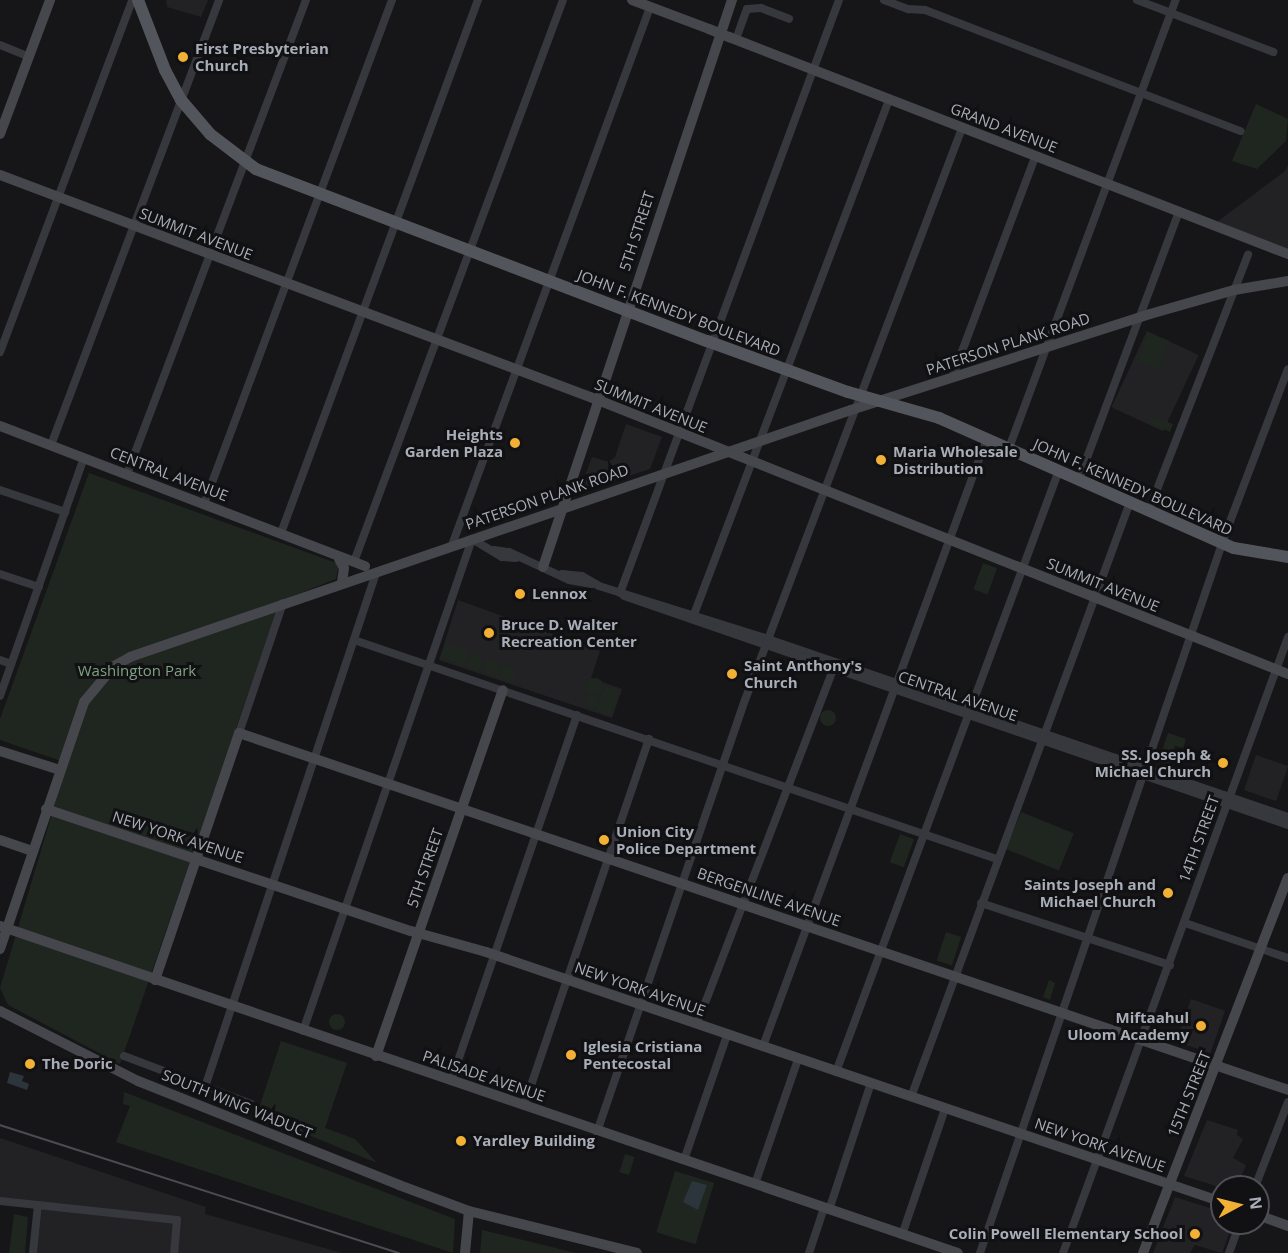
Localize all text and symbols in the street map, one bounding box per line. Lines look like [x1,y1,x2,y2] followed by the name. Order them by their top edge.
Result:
[195,39,329,74] place label: First Presbyterian Church
[176,50,190,64] marker: First Presbyterian Church
[948,99,1060,157] street label: GRAND AVENUE
[616,189,658,273] street label: 5TH STREET
[137,204,255,264] street label: SUMMIT AVENUE
[575,266,783,360] street label: JOHN F. KENNEDY BOULEVARD
[924,309,1092,379] street label: PATERSON PLANK ROAD
[592,375,710,437] street label: SUMMIT AVENUE
[405,425,503,460] place label: Heights Garden Plaza
[1031,435,1235,539] street label: JOHN F. KENNEDY BOULEVARD
[508,436,522,450] marker: Heights Garden Plaza
[893,442,1018,477] place label: Maria Wholesale Distribution
[107,443,231,505] street label: CENTRAL AVENUE
[874,453,888,467] marker: Maria Wholesale Distribution
[463,461,631,533] street label: PATERSON PLANK ROAD
[1044,554,1162,616] street label: SUMMIT AVENUE
[532,585,587,603] place label: Lennox
[513,587,527,601] marker: Lennox
[501,615,637,650] place label: Bruce D. Walter Recreation Center
[482,626,496,640] marker: Bruce D. Walter Recreation Center
[744,656,862,691] place label: Saint Anthony's Church
[78,662,196,680] park label: Washington Park
[725,667,739,681] marker: Saint Anthony's Church
[896,667,1020,725] street label: CENTRAL AVENUE
[1095,745,1211,780] place label: SS. Joseph & Michael Church
[1216,756,1230,770] marker: SS. Joseph & Michael Church
[1175,793,1223,885] street label: 14TH STREET
[110,807,246,867] street label: NEW YORK AVENUE
[616,822,756,857] place label: Union City Police Department
[403,826,447,910] street label: 5TH STREET
[597,833,611,847] marker: Union City Police Department
[695,864,843,930] street label: BERGENLINE AVENUE
[1024,875,1156,910] place label: Saints Joseph and Michael Church
[1161,886,1175,900] marker: Saints Joseph and Michael Church
[572,958,708,1020] street label: NEW YORK AVENUE
[1067,1008,1189,1043] place label: Miftaahul Uloom Academy
[1194,1019,1208,1033] marker: Miftaahul Uloom Academy
[583,1037,702,1072] place label: Iglesia Cristiana Pentecostal
[420,1047,548,1105] street label: PALISADE AVENUE
[564,1048,578,1062] marker: Iglesia Cristiana Pentecostal
[1164,1048,1214,1140] street label: 15TH STREET
[42,1055,113,1073] place label: The Doric
[23,1057,37,1071] marker: The Doric
[159,1066,315,1142] street label: SOUTH WING VIADUCT
[1032,1114,1168,1176] street label: NEW YORK AVENUE
[473,1132,595,1150] place label: Yardley Building
[454,1134,468,1148] marker: Yardley Building
[1210,1175,1270,1235] north arrow
[1244,1195,1268,1211] text: N
[949,1225,1183,1243] place label: Colin Powell Elementary School
[1188,1227,1202,1241] marker: Colin Powell Elementary School

